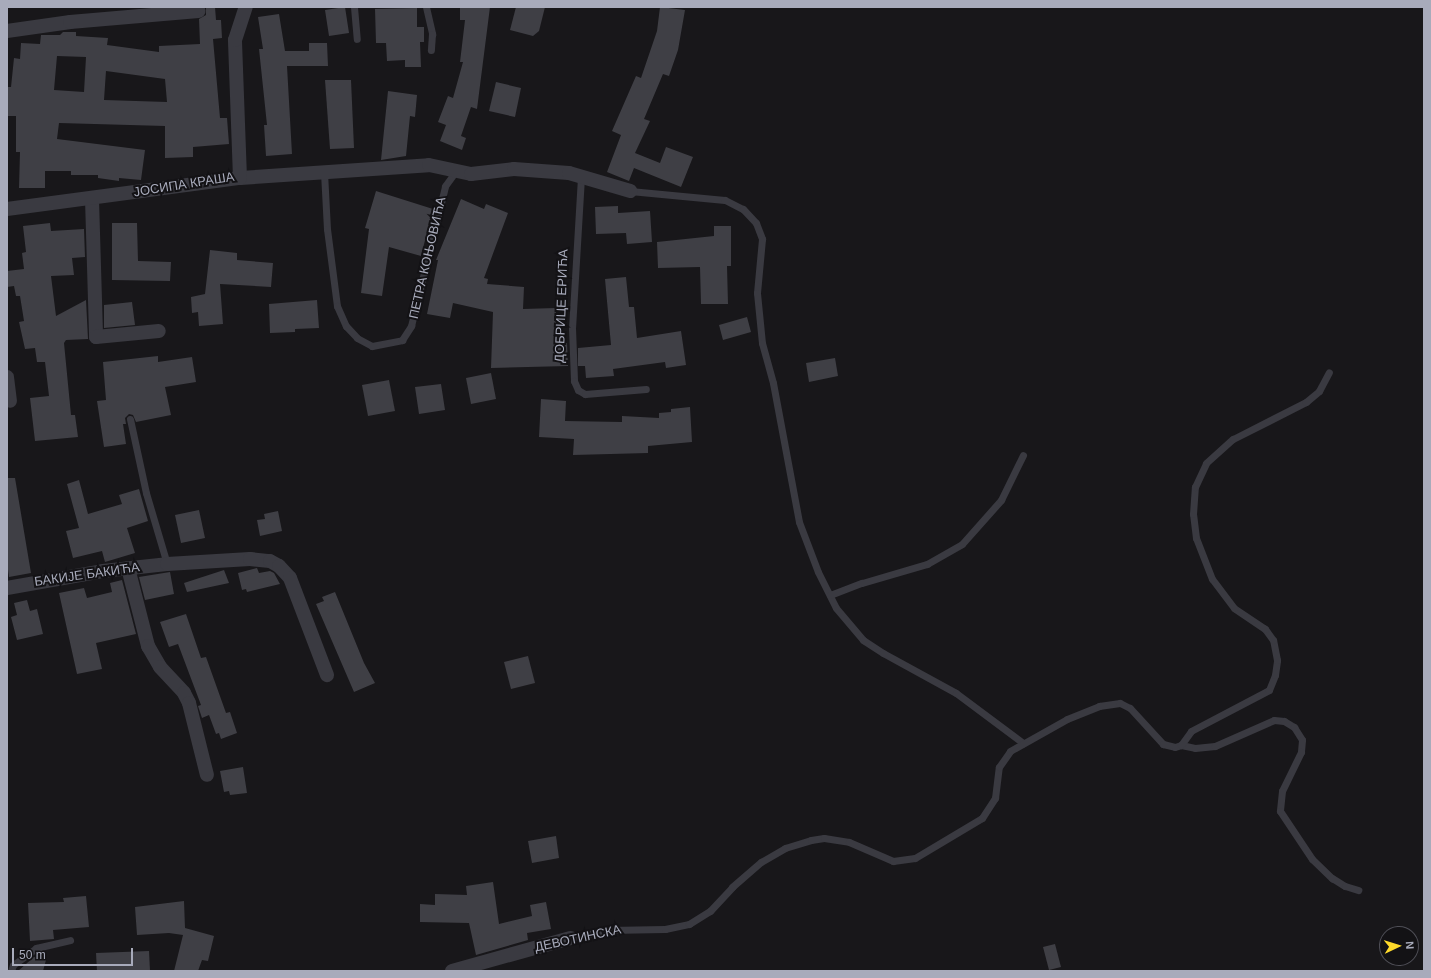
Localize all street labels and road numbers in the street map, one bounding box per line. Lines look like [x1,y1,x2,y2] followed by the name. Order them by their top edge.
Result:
[133,169,235,201] street label: ЈОСИПА КРАША
[406,196,450,320] street label: ПЕТРА КОЊОВИЋА
[552,249,572,363] street label: ДОБРИЦЕ ЕРИЋА
[33,560,141,590] street label: БАКИЈЕ БАКИЋА
[533,922,623,956] street label: ДЕВОТИНСКА

